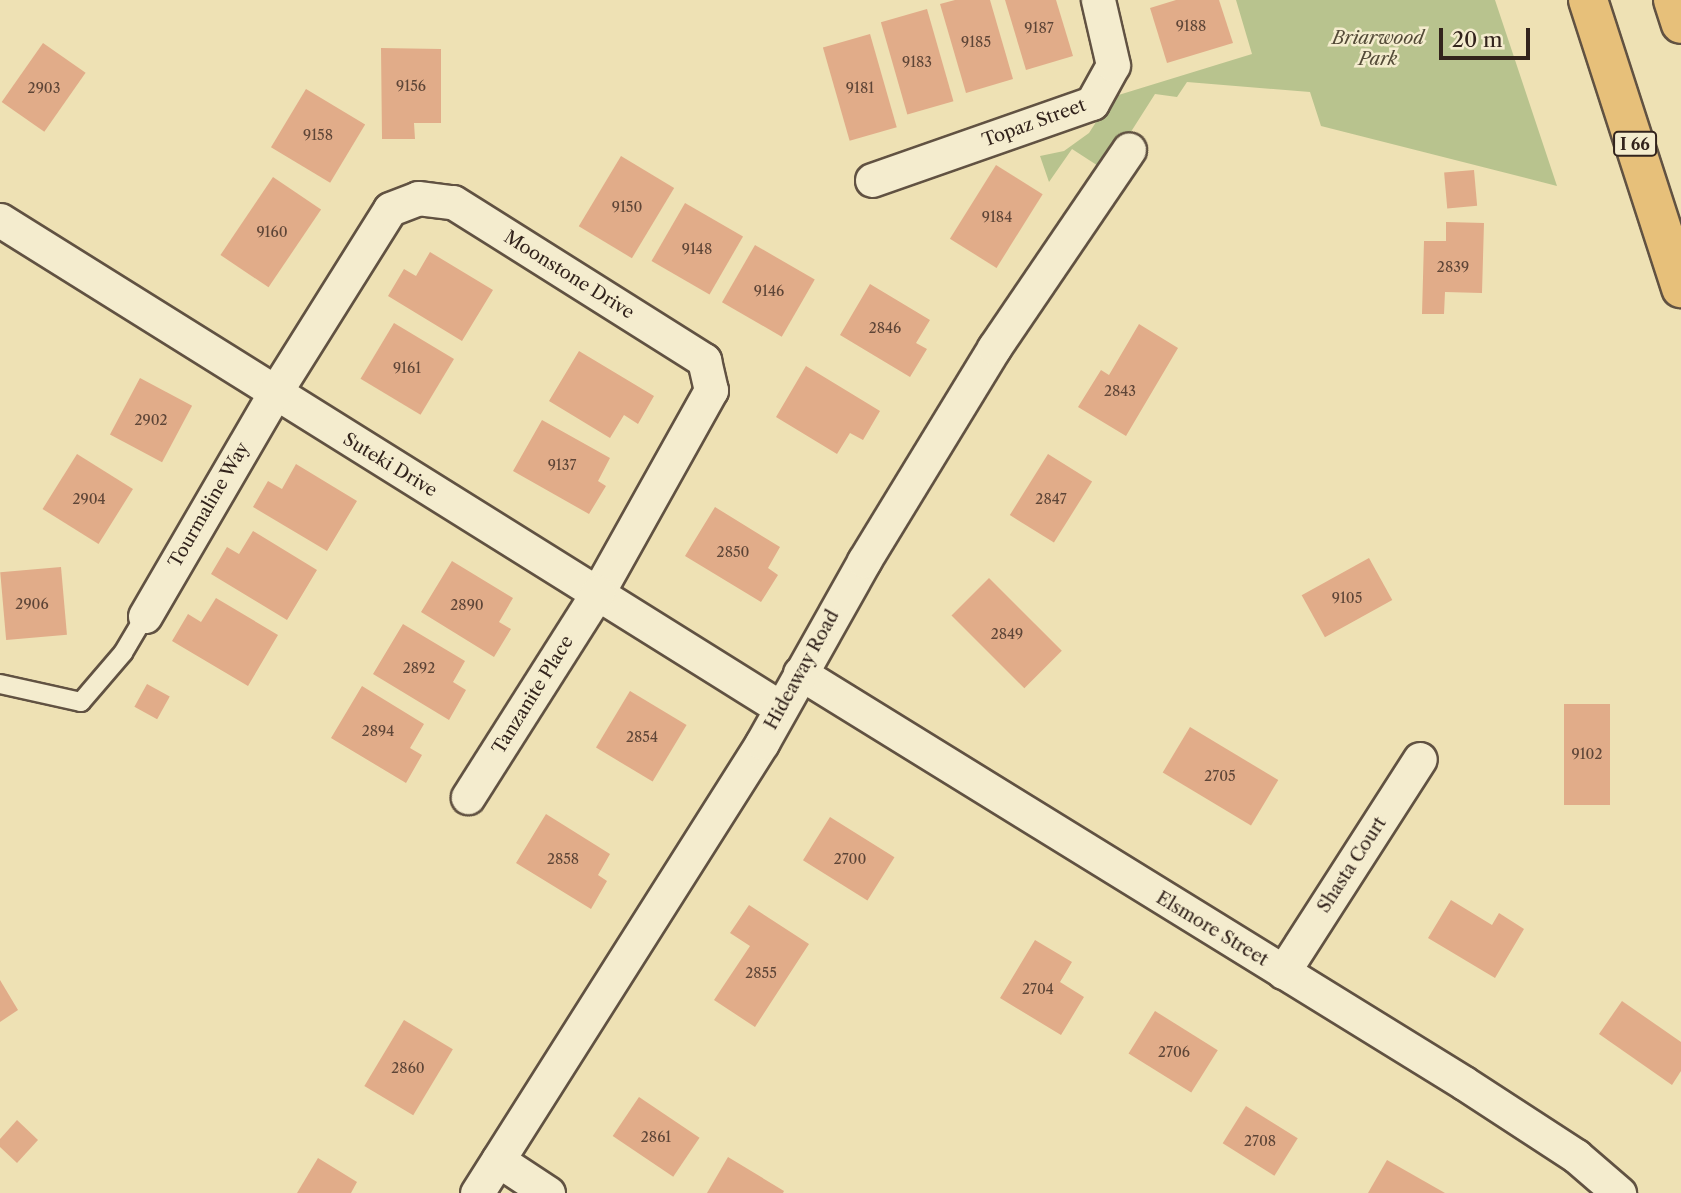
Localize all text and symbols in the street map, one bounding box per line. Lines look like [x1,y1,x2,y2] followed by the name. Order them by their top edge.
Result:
[1443,14,1534,58] scale bar
[1176,18,1206,34] house number: 9188
[1024,20,1054,36] house number: 9187
[1452,27,1503,52] text: 20 m
[1332,28,1424,70] park label: Briarwood Park
[961,34,991,50] house number: 9185
[902,54,932,70] house number: 9183
[396,78,426,94] house number: 9156
[28,80,60,96] house number: 2903
[846,80,874,96] house number: 9181
[979,94,1089,152] street label: Topaz Street
[303,127,333,143] house number: 9158
[1612,132,1658,156] road number: I 66
[612,199,642,215] house number: 9150
[982,209,1012,225] house number: 9184
[256,224,288,240] house number: 9160
[500,226,638,324] street label: Moonstone Drive
[682,241,712,257] house number: 9148
[1437,259,1469,275] house number: 2839
[754,283,784,299] house number: 9146
[869,320,901,336] house number: 2846
[393,360,421,376] house number: 9161
[1104,383,1136,399] house number: 2843
[134,412,168,428] house number: 2902
[339,429,441,501] street label: Suteki Drive
[164,438,254,572] street label: Tourmaline Way
[548,457,576,473] house number: 9137
[72,491,106,507] house number: 2904
[1035,491,1067,507] house number: 2847
[717,544,749,560] house number: 2850
[1332,590,1362,606] house number: 9105
[15,596,49,612] house number: 2906
[450,597,484,613] house number: 2890
[760,606,844,734] street label: Hideaway Road
[991,626,1023,642] house number: 2849
[488,632,578,758] street label: Tanzanite Place
[403,660,435,676] house number: 2892
[362,723,394,739] house number: 2894
[626,729,658,745] house number: 2854
[1571,746,1603,762] house number: 9102
[1204,768,1236,784] house number: 2705
[1313,813,1391,917] street label: Shasta Court
[547,851,579,867] house number: 2858
[834,851,866,867] house number: 2700
[1152,887,1272,971] street label: Elsmore Street
[745,965,777,981] house number: 2855
[1022,981,1054,997] house number: 2704
[1158,1044,1190,1060] house number: 2706
[391,1060,425,1076] house number: 2860
[641,1129,671,1145] house number: 2861
[1244,1133,1276,1149] house number: 2708

